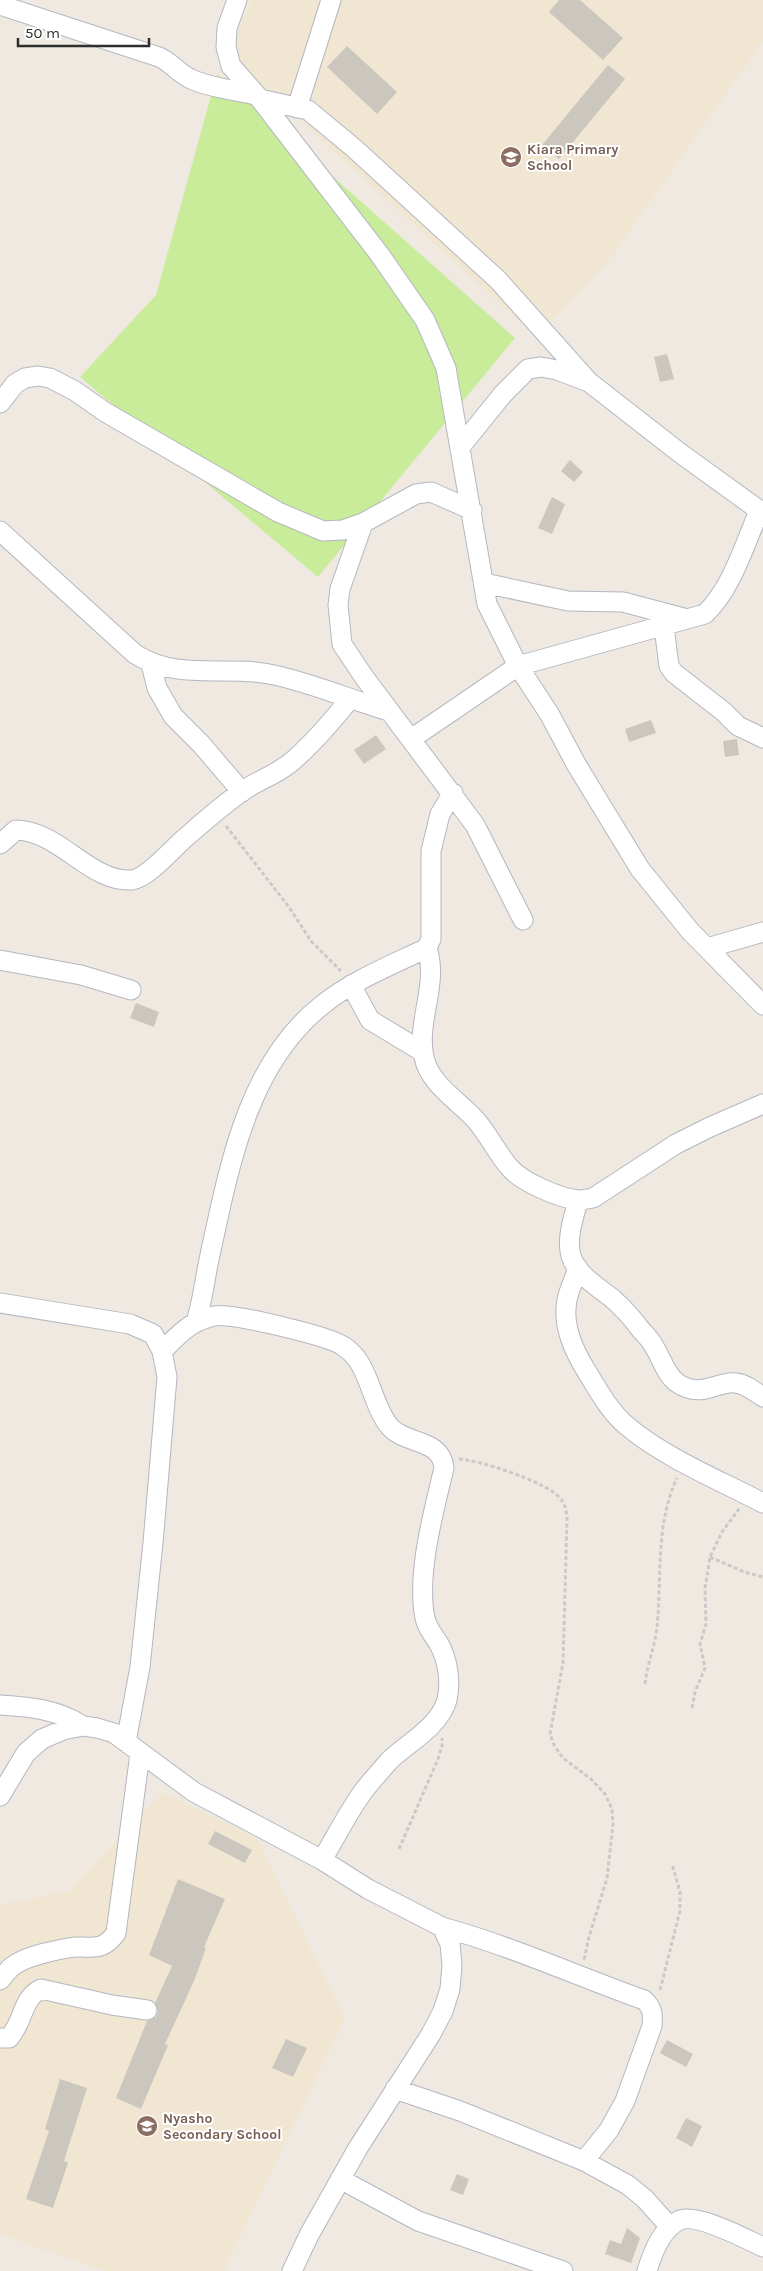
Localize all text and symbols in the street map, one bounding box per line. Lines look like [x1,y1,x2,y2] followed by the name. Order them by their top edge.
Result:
[18,15,149,47] scale bar
[25,24,60,42] text: 50 m
[527,141,618,174] place label: Kiara Primary School
[499,145,523,169] school or university icon: Kiara Primary School
[163,2110,281,2143] place label: Nyasho Secondary School
[135,2114,159,2138] school or university icon: Nyasho Secondary School

